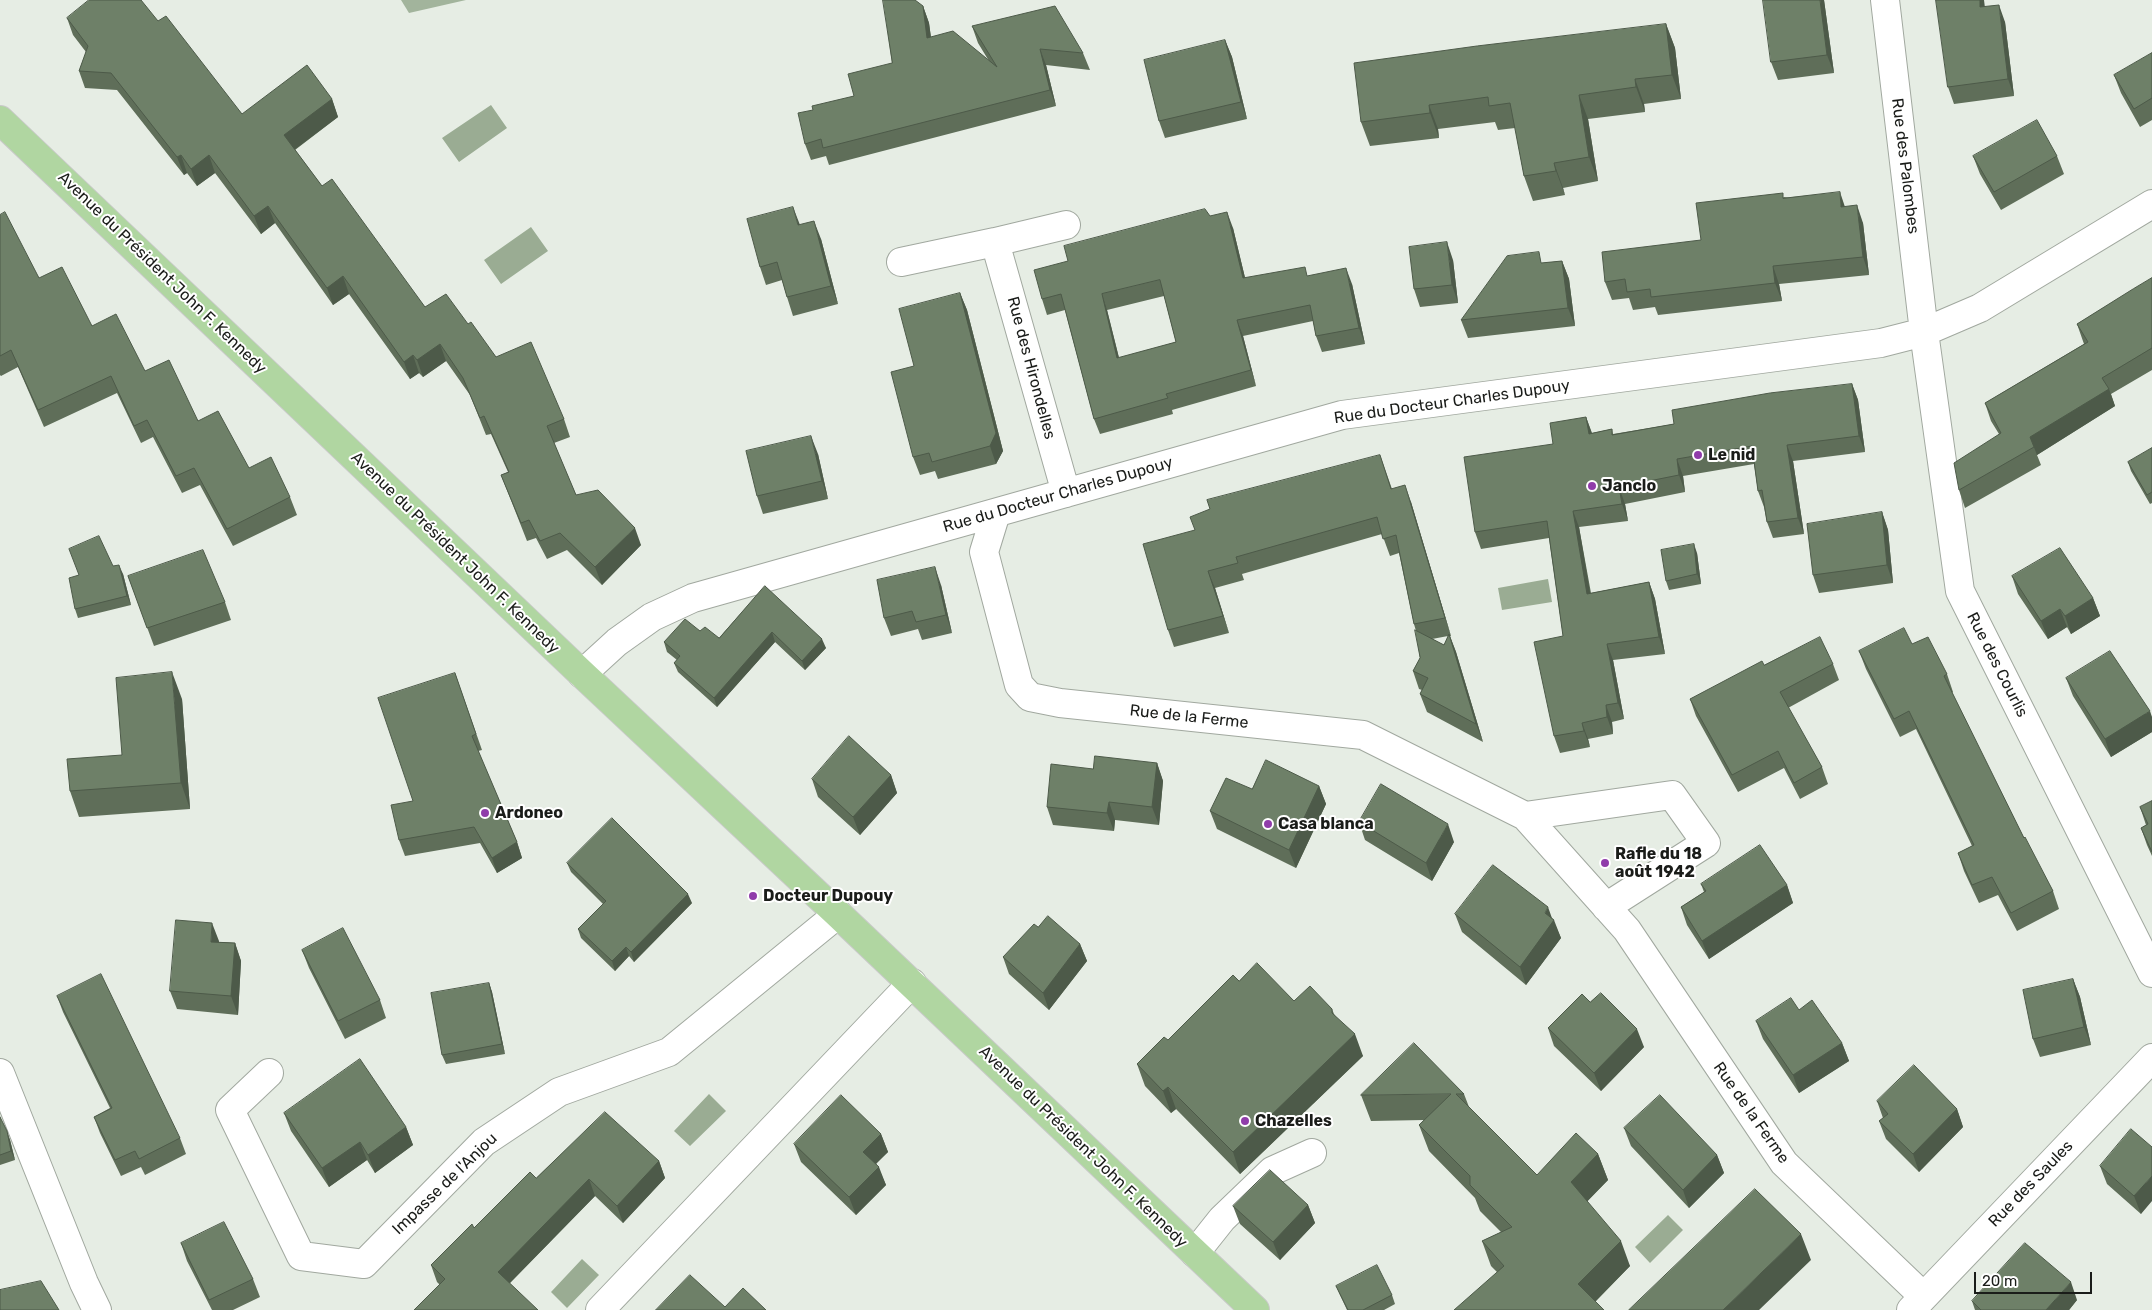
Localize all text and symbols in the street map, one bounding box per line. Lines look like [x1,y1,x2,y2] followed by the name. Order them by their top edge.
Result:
[1887,97,1923,235] street label: Rue des Palombes
[54,168,270,378] street label: Avenue du Président John F. Kennedy
[1003,295,1059,441] street label: Rue des Hirondelles
[1333,376,1571,428] street label: Rue du Docteur Charles Dupouy
[1708,445,1755,465] place label: Le nid
[347,448,563,658] street label: Avenue du Président John F. Kennedy
[1692,449,1704,461] marker: Le nid
[941,453,1175,537] street label: Rue du Docteur Charles Dupouy
[1602,476,1656,496] place label: Janclo
[1586,480,1598,492] marker: Janclo
[1962,609,2032,721] street label: Rue des Courlis
[1129,701,1249,733] street label: Rue de la Ferme
[495,803,563,823] place label: Ardoneo
[479,807,491,819] marker: Ardoneo
[1278,814,1374,834] place label: Casa blanca
[1262,818,1274,830] marker: Casa blanca
[1615,844,1702,882] place label: Rafle du 18 août 1942
[1599,857,1611,869] marker: Rafle du 18 août 1942
[763,886,893,906] place label: Docteur Dupouy
[747,890,759,902] marker: Docteur Dupouy
[975,1042,1191,1252] street label: Avenue du Président John F. Kennedy
[1709,1059,1793,1167] street label: Rue de la Ferme
[1255,1111,1332,1131] place label: Chazelles
[1239,1115,1251,1127] marker: Chazelles
[389,1129,501,1239] street label: Impasse de l'Anjou
[1985,1137,2077,1231] street label: Rue des Saules
[1977,1262,2094,1294] scale bar
[1982,1272,2017,1290] text: 20 m

